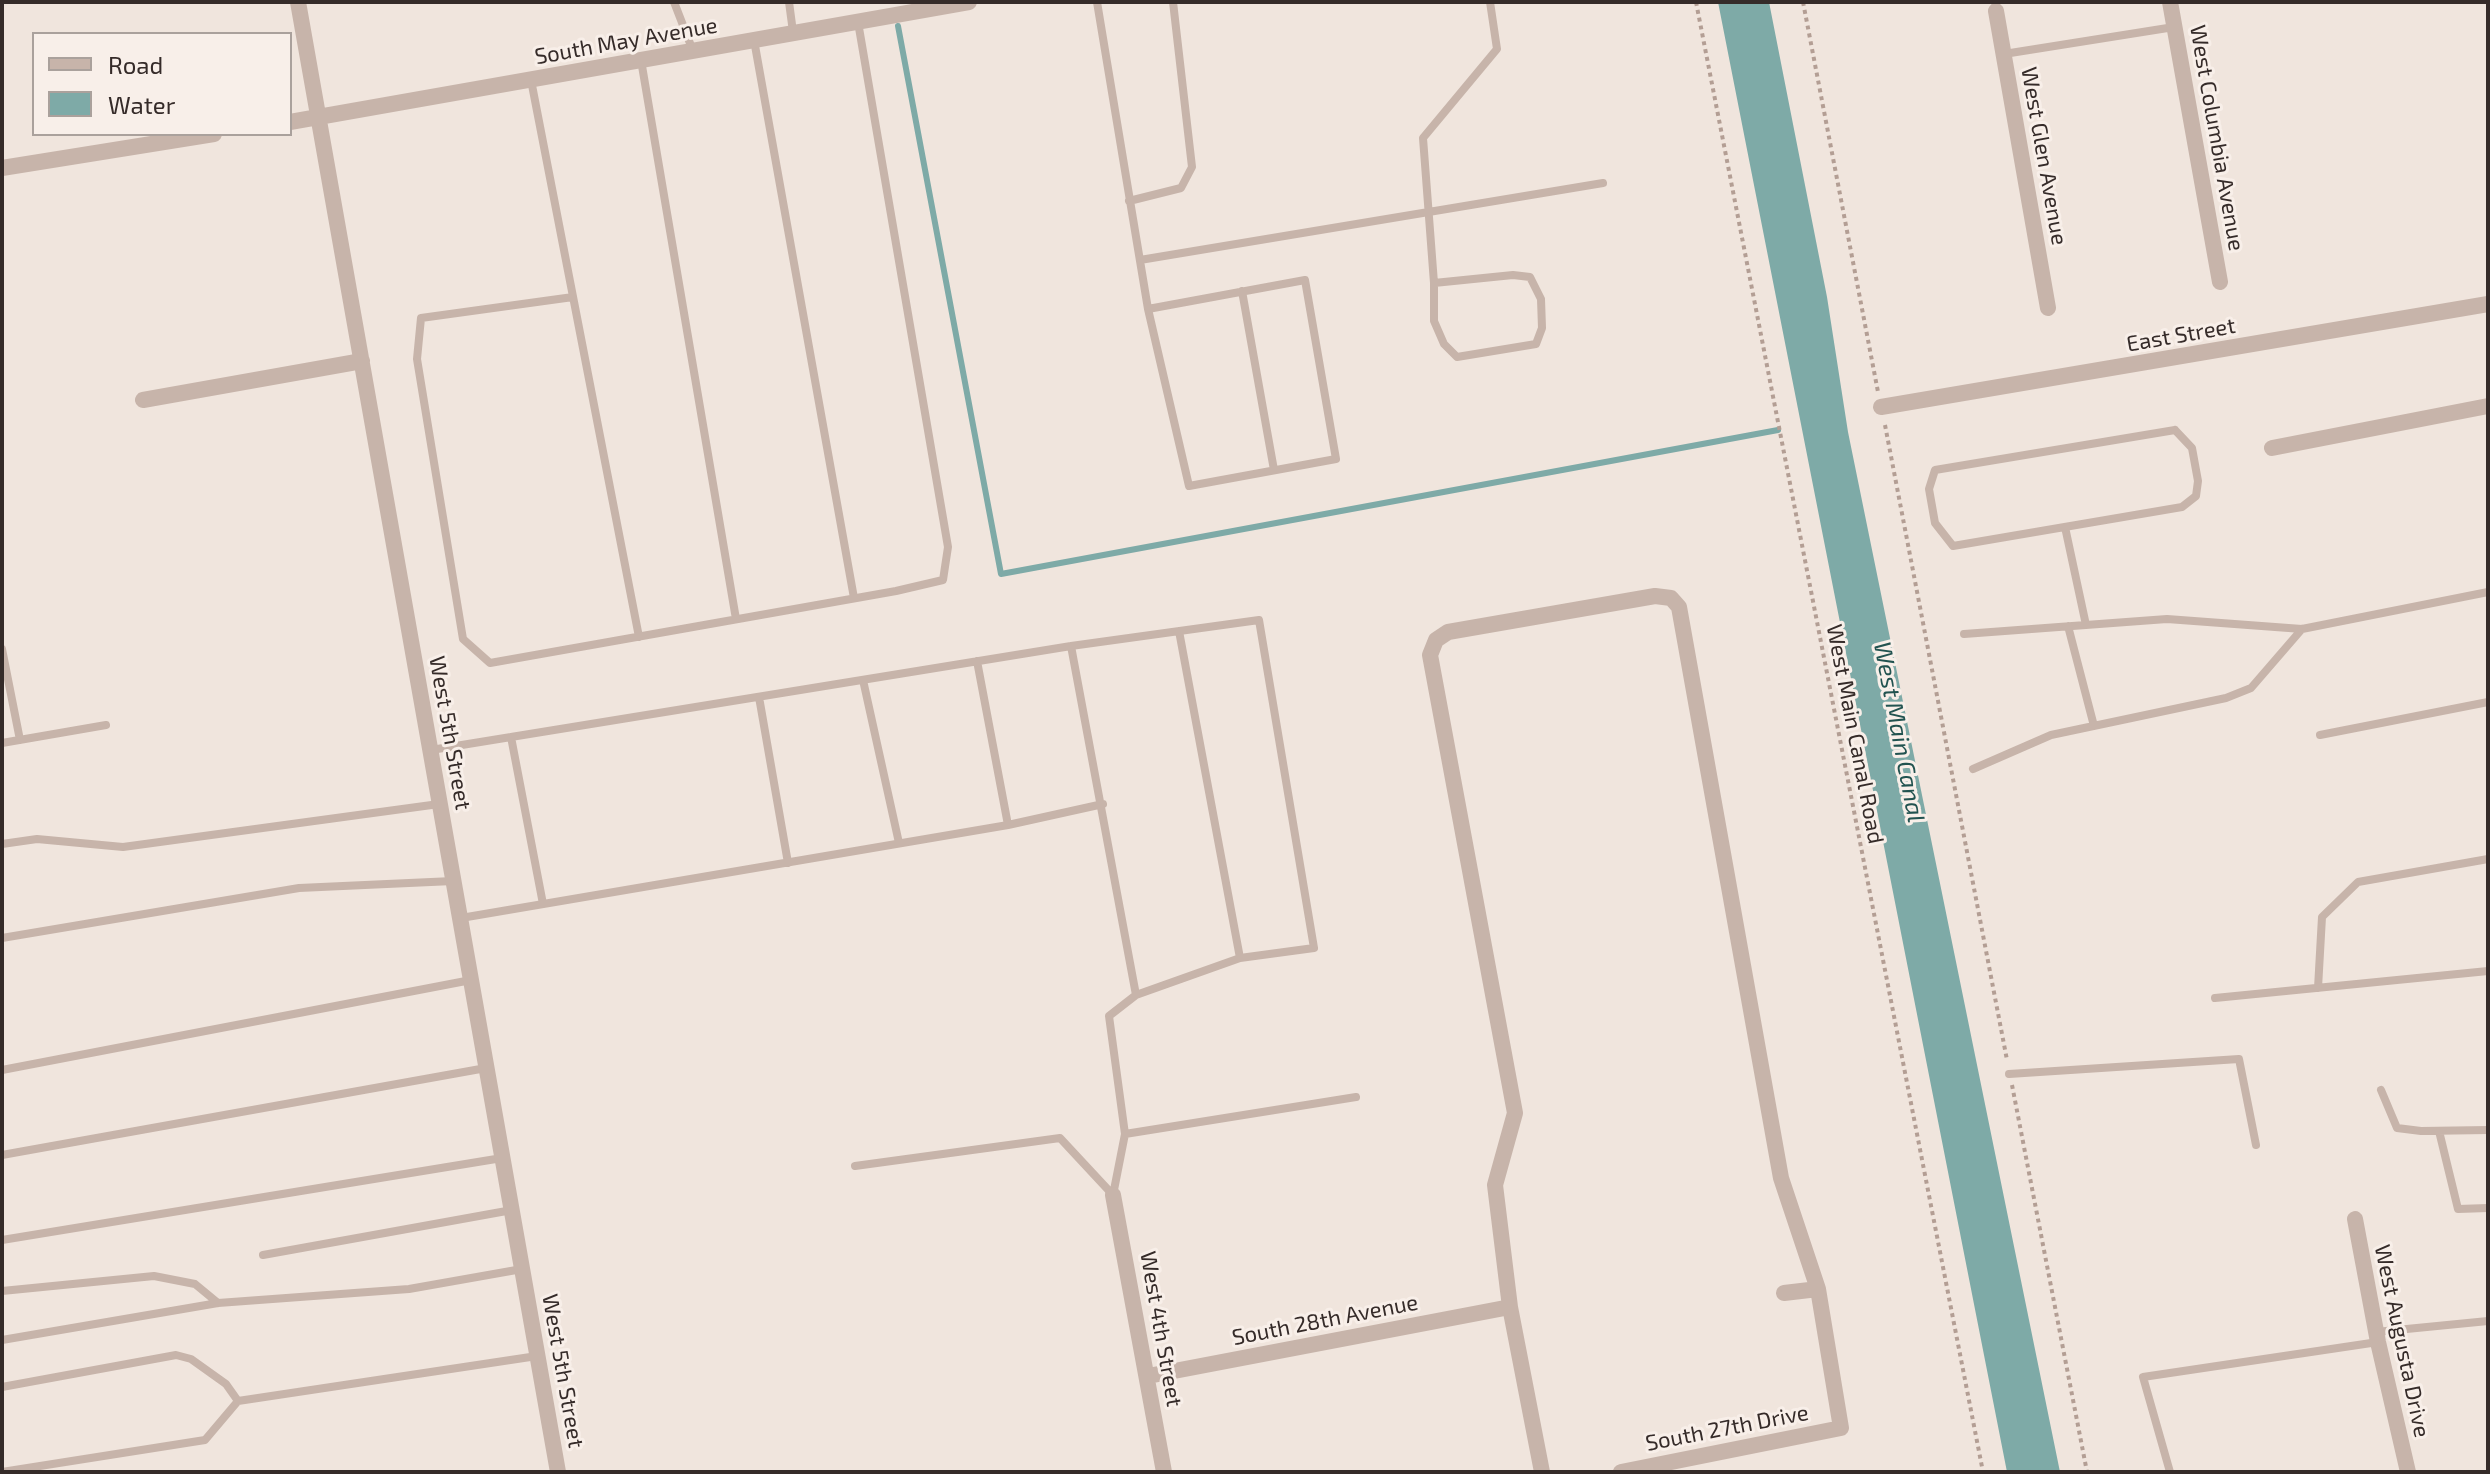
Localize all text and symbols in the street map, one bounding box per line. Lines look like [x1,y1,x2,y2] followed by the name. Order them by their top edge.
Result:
[533,12,719,70] street label: South May Avenue
[2184,23,2250,253] street label: West Columbia Avenue
[32,32,292,136] legend
[108,50,163,79] text: Road
[2015,65,2073,247] street label: West Glen Avenue
[108,90,175,119] text: Water
[2125,312,2237,358] street label: East Street
[1821,622,1889,846] street label: West Main Canal Road
[1867,639,1931,825] water label: West Main Canal
[423,654,477,812] street label: West 5th Street
[2369,1242,2435,1440] street label: West Augusta Drive
[1134,1249,1188,1409] street label: West 4th Street
[1230,1289,1420,1351] street label: South 28th Avenue
[536,1292,590,1450] street label: West 5th Street
[1643,1399,1811,1457] street label: South 27th Drive

